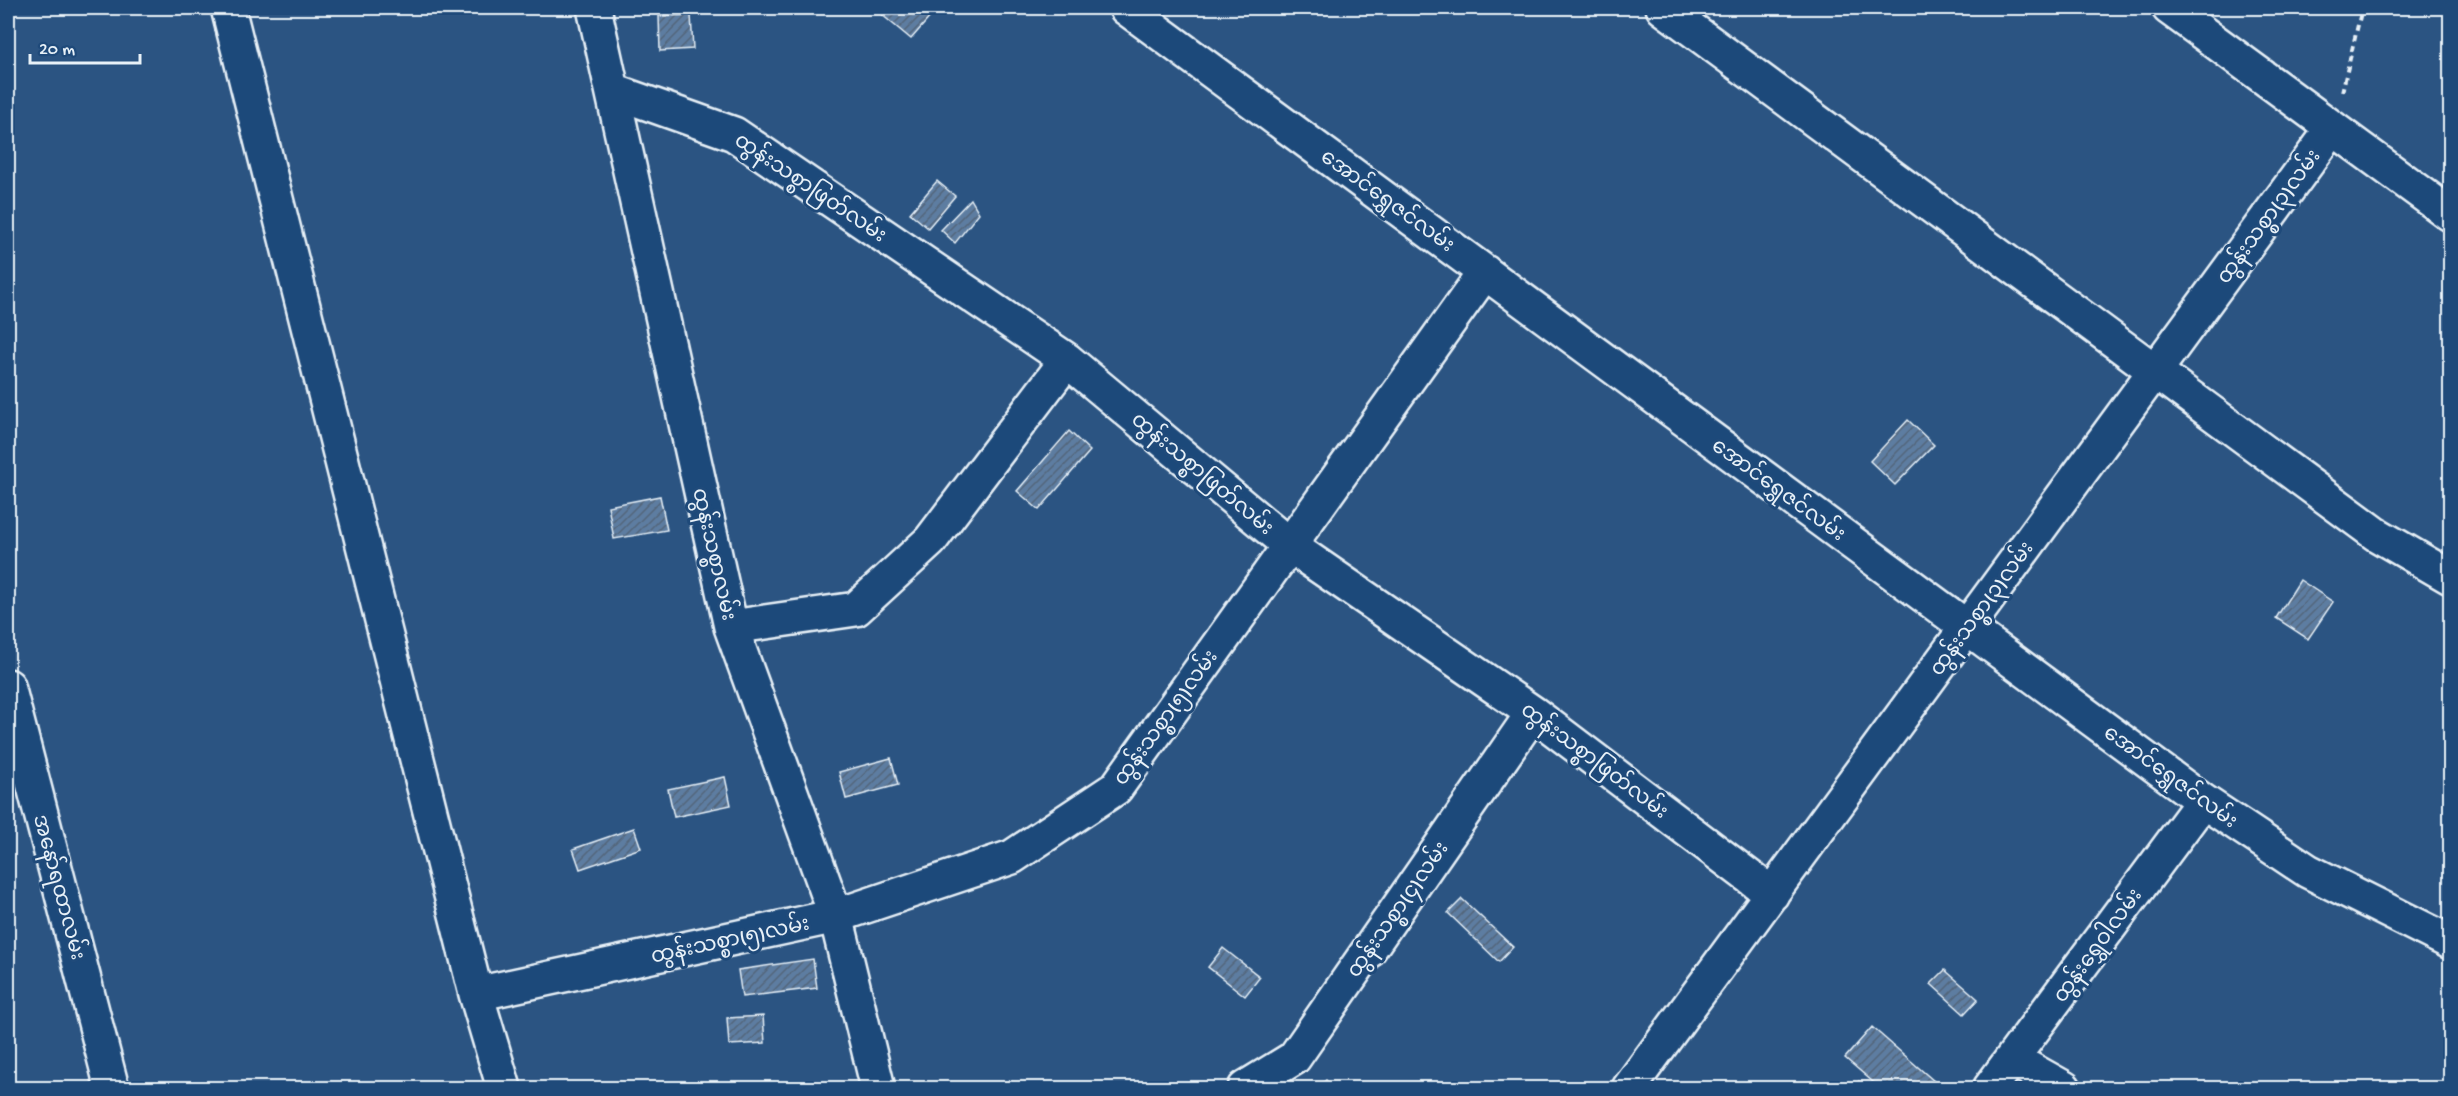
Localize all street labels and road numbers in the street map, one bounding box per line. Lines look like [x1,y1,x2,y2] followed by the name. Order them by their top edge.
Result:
[727,124,894,251] street label: ထွန်းသစ္စာဖြတ်လမ်း
[1314,140,1462,261] street label: အောင်ရွှေဇင်လမ်း
[2208,142,2329,291] street label: ထွန်းသစ္စာ(၃)လမ်း
[1124,404,1281,544] street label: ထွန်းသစ္စာဖြတ်လမ်း
[1705,429,1853,550] street label: အောင်ရွှေဇင်လမ်း
[683,484,746,624] street label: ထွန်းသစ္စာလမ်း
[1921,534,2042,683] street label: ထွန်းသစ္စာ(၃)လမ်း
[1105,642,1227,793] street label: ထွန်းသစ္စာ(၅)လမ်း
[1513,694,1676,828] street label: ထွန်းသစ္စာဖြတ်လမ်း
[2097,716,2245,837] street label: အောင်ရွှေဇင်လမ်း
[24,811,95,964] street label: အနော်ရထာလမ်း
[1338,834,1457,985] street label: ထွန်းသစ္စာ(၄)လမ်း
[2044,881,2150,1010] street label: ထွန်းရွှေဝါလမ်း
[648,907,813,973] street label: ထွန်းသစ္စာ(၅)လမ်း

